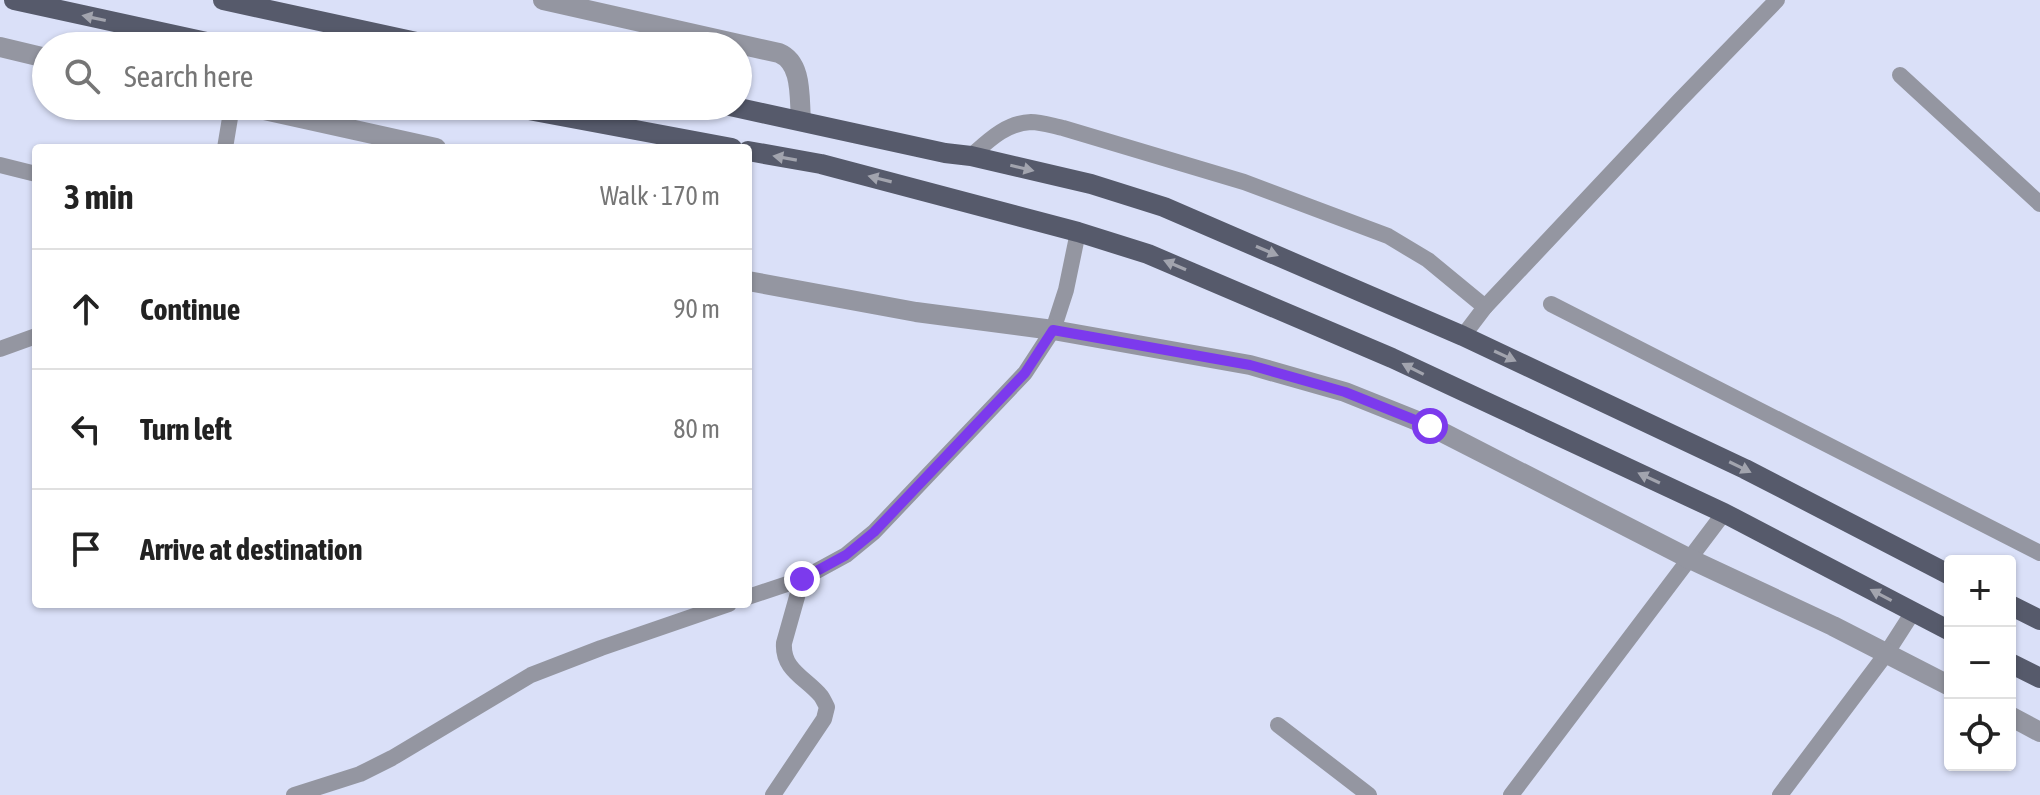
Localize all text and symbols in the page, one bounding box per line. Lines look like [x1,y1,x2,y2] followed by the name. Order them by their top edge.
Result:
[82,11,107,23] one-way arrow
[32,32,752,120] search box
[60,54,104,98] icon: search
[124,59,253,93] text: Search here
[772,151,797,163] one-way arrow
[1009,162,1034,175] one-way arrow
[868,172,893,184] one-way arrow
[64,177,133,216] text: 3 min
[600,181,720,211] text: Walk · 170 m
[1255,245,1279,258] one-way arrow
[1163,259,1186,272] one-way arrow
[64,287,108,331] icon: ahead
[140,292,240,326] text: Continue
[673,294,720,324] text: 90 m
[1494,349,1517,363] one-way arrow
[1401,362,1424,375] one-way arrow
[64,407,108,451] icon: left
[1412,408,1448,444] route start
[140,412,232,446] text: Turn left
[673,414,720,444] text: 80 m
[1729,460,1752,474] one-way arrow
[1637,471,1660,485] one-way arrow
[64,527,108,571] icon: arrive
[140,532,362,566] text: Arrive at destination
[1944,555,2016,771] map controls
[1944,555,2016,627] button: +
[784,561,820,597] route end
[1869,589,1892,602] one-way arrow
[1944,627,2016,699] button: −
[1944,699,2016,771] button: locate

